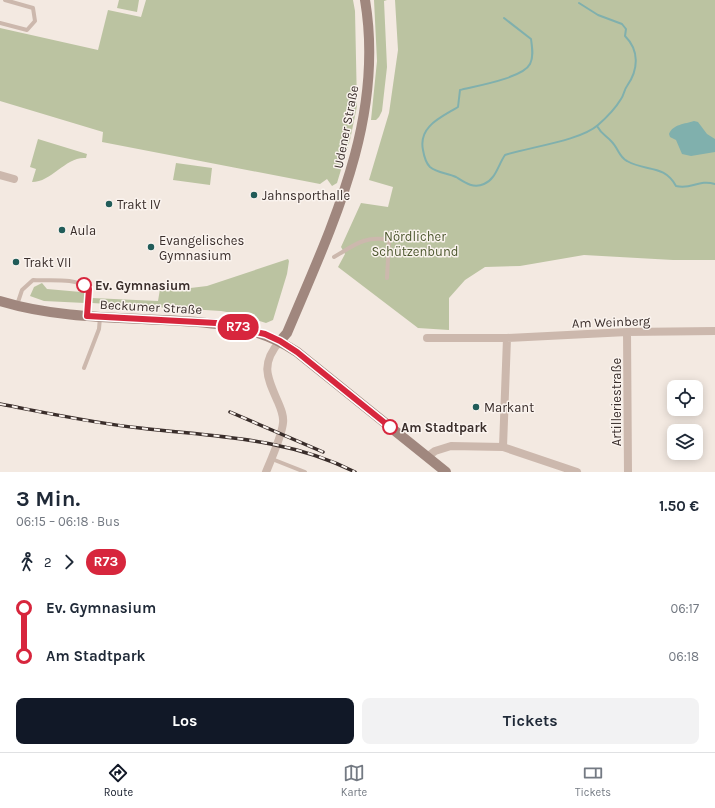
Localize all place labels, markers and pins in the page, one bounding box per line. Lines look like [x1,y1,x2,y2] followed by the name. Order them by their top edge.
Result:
[262,188,350,203] place label: Jahnsporthalle
[249,190,259,200] marker: Jahnsporthalle
[117,197,161,212] place label: Trakt IV
[104,199,114,209] marker: Trakt IV
[70,223,96,238] place label: Aula
[57,225,67,235] marker: Aula
[159,233,244,263] place label: Evangelisches Gymnasium
[146,242,156,252] marker: Evangelisches Gymnasium
[24,255,71,270] place label: Trakt VII
[11,257,21,267] marker: Trakt VII
[76,277,92,293] marker: Ev. Gymnasium
[95,278,190,293] place label: Ev. Gymnasium
[484,400,534,415] place label: Markant
[471,402,481,412] marker: Markant
[382,419,398,435] marker: Am Stadtpark
[401,420,488,435] place label: Am Stadtpark

